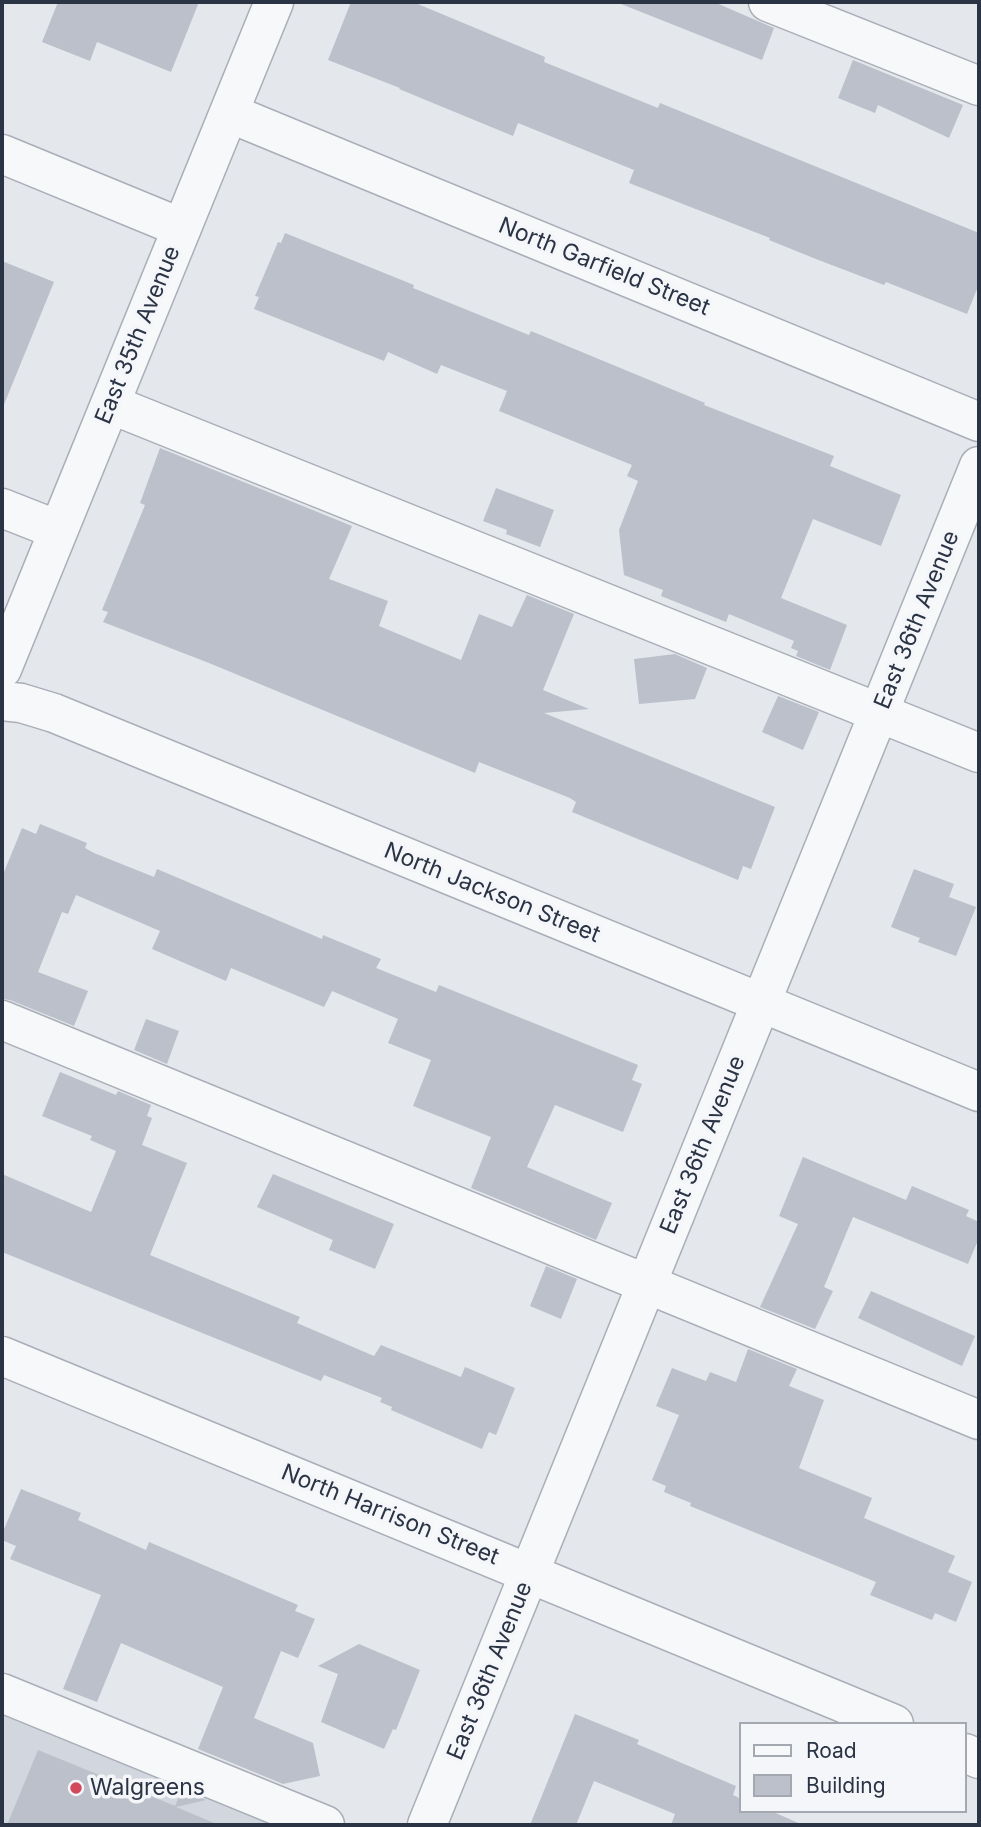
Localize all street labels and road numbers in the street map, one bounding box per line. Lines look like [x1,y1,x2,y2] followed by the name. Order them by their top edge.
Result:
[494,212,714,322] street label: North Garfield Street
[90,242,186,428] street label: East 35th Avenue
[869,527,965,713] street label: East 36th Avenue
[380,837,604,949] street label: North Jackson Street
[655,1052,751,1238] street label: East 36th Avenue
[277,1459,503,1571] street label: North Harrison Street
[442,1578,538,1764] street label: East 36th Avenue

